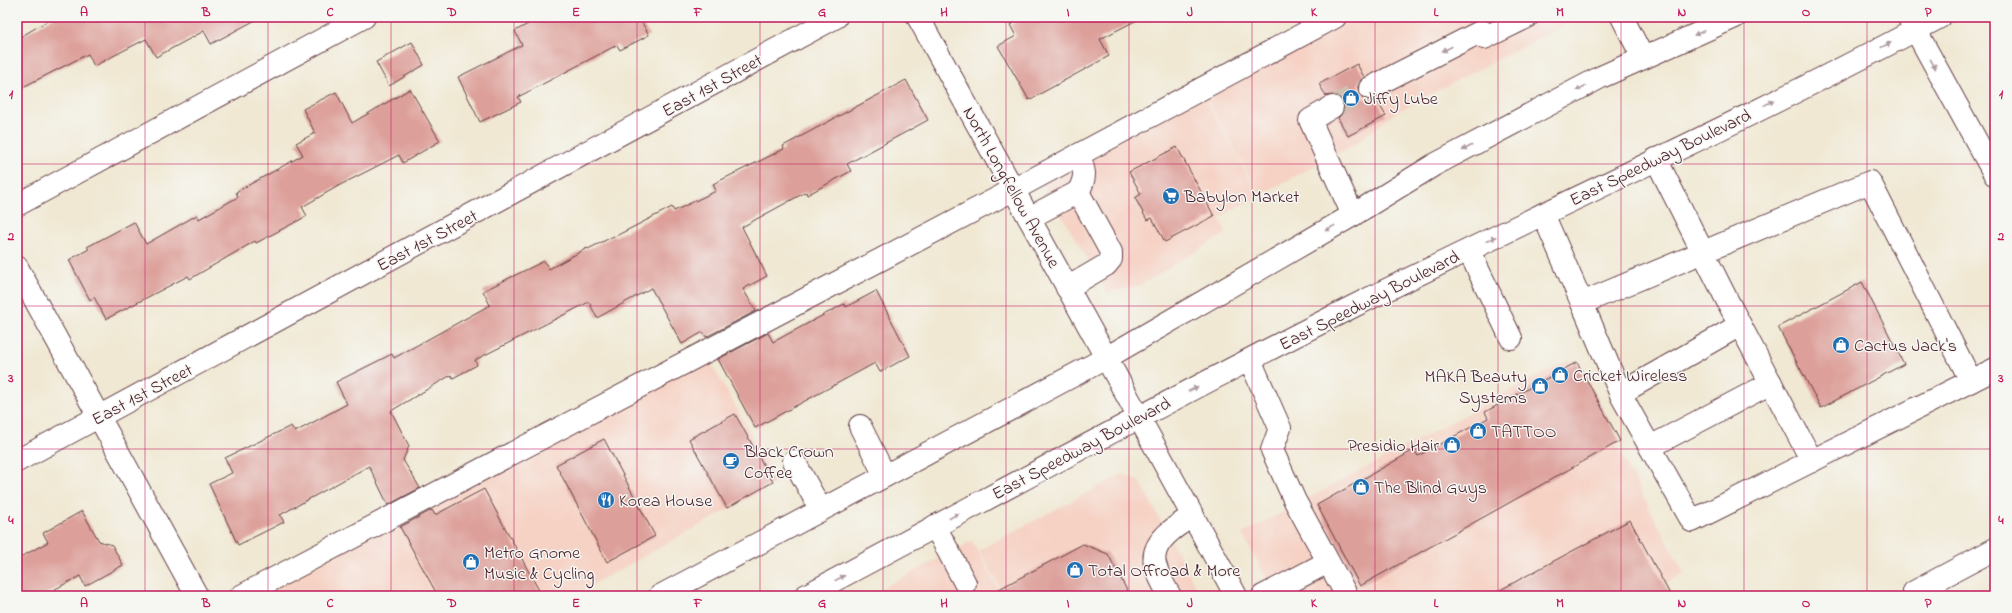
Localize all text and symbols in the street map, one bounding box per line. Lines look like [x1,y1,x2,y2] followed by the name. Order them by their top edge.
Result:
[80,3,88,22] text: A
[201,3,211,22] text: B
[326,3,334,22] text: C
[446,3,457,22] text: D
[572,3,580,22] text: E
[693,3,703,22] text: F
[818,3,826,22] text: G
[940,3,948,22] text: H
[1066,3,1070,22] text: I
[1187,3,1193,22] text: J
[1311,3,1318,22] text: K
[1434,3,1440,22] text: L
[1556,3,1564,22] text: M
[1678,3,1687,22] text: N
[1802,3,1811,22] text: O
[1925,3,1932,22] text: P
[1694,30,1705,36] one-way arrow
[1880,42,1892,48] one-way arrow
[1441,46,1453,52] one-way arrow
[658,48,768,125] street label: East 1st Street
[1930,58,1937,70] one-way arrow
[1576,84,1587,91] one-way arrow
[9,85,14,104] text: 1
[1999,85,2004,104] text: 1
[1364,87,1439,113] place label: Jiffy Lube
[1341,88,1361,108] shop icon: Jiffy Lube
[1764,100,1775,106] one-way arrow
[954,102,1066,275] street label: North Longfellow Avenue
[1566,103,1756,214] street label: East Speedway Boulevard
[1461,145,1472,152] one-way arrow
[1183,185,1299,211] place label: Babylon Market
[1161,186,1181,206] supermarket icon: Babylon Market
[373,204,483,279] street label: East 1st Street
[1324,225,1336,231] one-way arrow
[7,227,15,246] text: 2
[1997,227,2005,246] text: 2
[1486,236,1497,242] one-way arrow
[1275,245,1465,359] street label: East Speedway Boulevard
[1854,334,1957,360] place label: Cactus Jack's
[1831,335,1851,355] shop icon: Cactus Jack's
[88,358,198,433] street label: East 1st Street
[1573,364,1687,390] place label: Cricket Wireless
[1424,365,1527,412] place label: MAKA Beauty Systems
[1550,365,1570,385] shop icon: Cricket Wireless
[7,369,14,388] text: 3
[1997,369,2004,388] text: 3
[1530,376,1550,396] shop icon: MAKA Beauty Systems
[1187,386,1198,393] one-way arrow
[988,392,1176,508] street label: East Speedway Boulevard
[1491,420,1557,446] place label: TATTOO
[1468,421,1488,441] shop icon: TATTOO
[1347,434,1439,460] place label: Presidio Hair
[1442,435,1462,455] shop icon: Presidio Hair
[743,440,834,487] place label: Black Crown Coffee
[721,451,741,471] cafe icon: Black Crown Coffee
[1374,476,1487,502] place label: The Blind Guys
[1351,477,1371,497] shop icon: The Blind Guys
[619,489,713,515] place label: Korea House
[596,490,616,510] restaurant icon: Korea House
[7,511,14,530] text: 4
[1997,511,2004,530] text: 4
[948,513,960,519] one-way arrow
[484,541,594,589] place label: Metro Gnome Music & Cycling
[461,552,481,572] shop icon: Metro Gnome Music & Cycling
[1088,559,1241,585] place label: Total Offroad & More
[1065,560,1085,580] shop icon: Total Offroad & More
[834,574,845,581] one-way arrow
[80,594,88,613] text: A
[201,594,211,613] text: B
[326,594,334,613] text: C
[446,594,457,613] text: D
[572,594,580,613] text: E
[693,594,703,613] text: F
[818,594,826,613] text: G
[940,594,948,613] text: H
[1066,594,1070,613] text: I
[1187,594,1193,613] text: J
[1311,594,1318,613] text: K
[1434,594,1440,613] text: L
[1556,594,1564,613] text: M
[1678,594,1687,613] text: N
[1802,594,1811,613] text: O
[1925,594,1932,613] text: P

